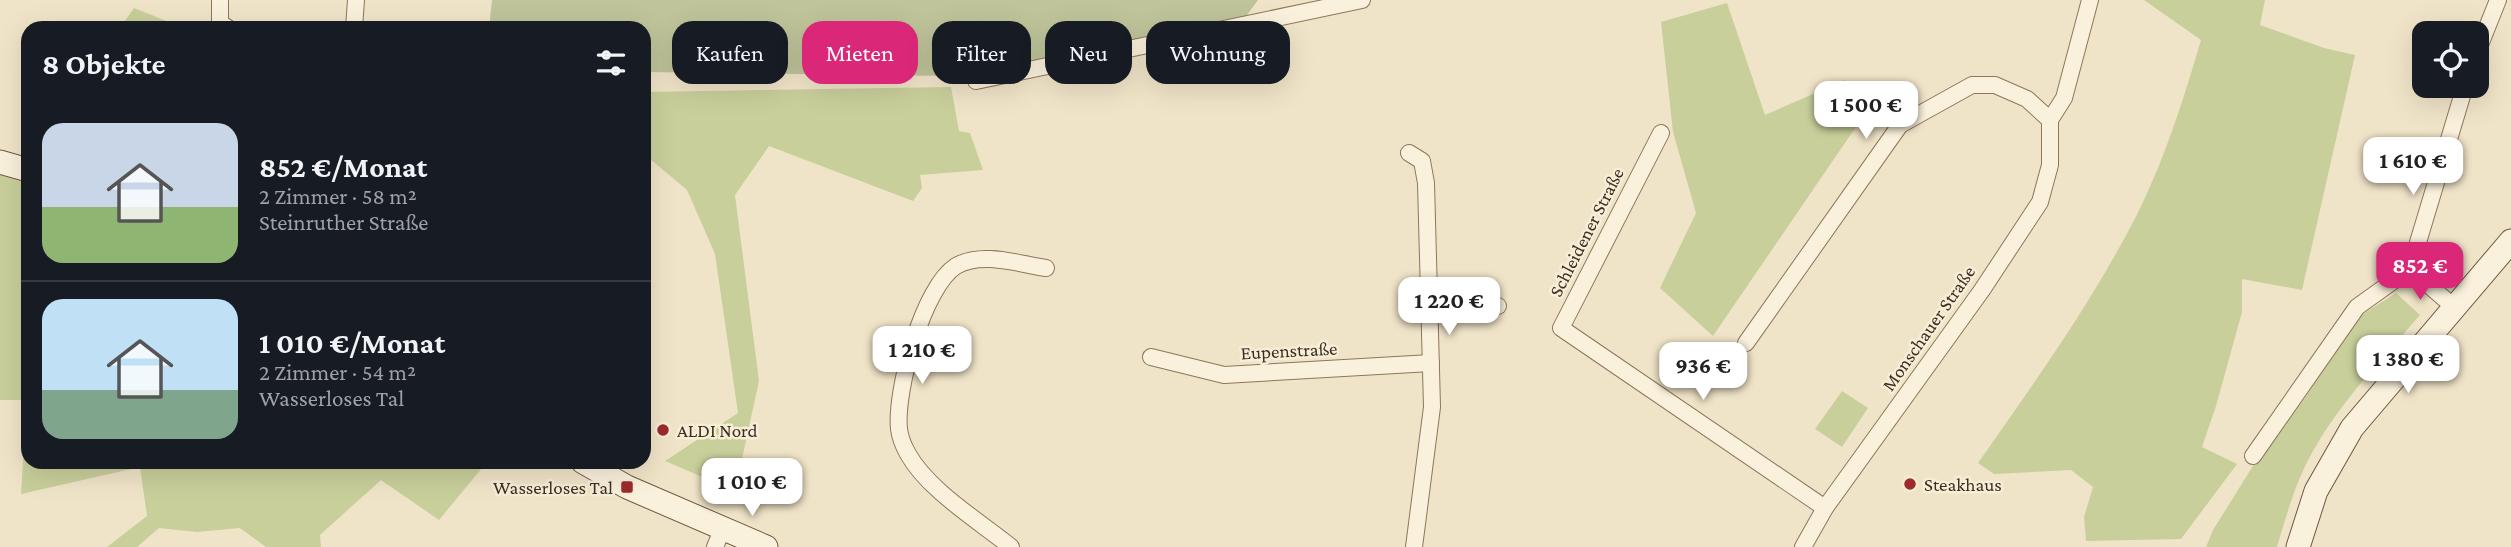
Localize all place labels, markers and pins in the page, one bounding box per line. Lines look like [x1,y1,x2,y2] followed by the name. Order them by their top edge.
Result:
[1801,82,1931,141] pin: 1 500 €
[2348,138,2478,197] pin: 1 610 €
[2371,243,2469,302] pin: 852 €
[1384,278,1514,337] pin: 1 220 €
[857,326,987,386] pin: 1 210 €
[2343,336,2473,395] pin: 1 380 €
[1654,342,1752,402] pin: 936 €
[677,420,757,441] place label: ALDI Nord
[655,422,671,438] marker: ALDI Nord
[687,458,817,518] pin: 1 010 €
[1924,474,2002,495] place label: Steakhaus
[1902,476,1918,492] marker: Steakhaus
[493,477,613,498] place label: Wasserloses Tal
[619,479,635,495] marker: Wasserloses Tal

